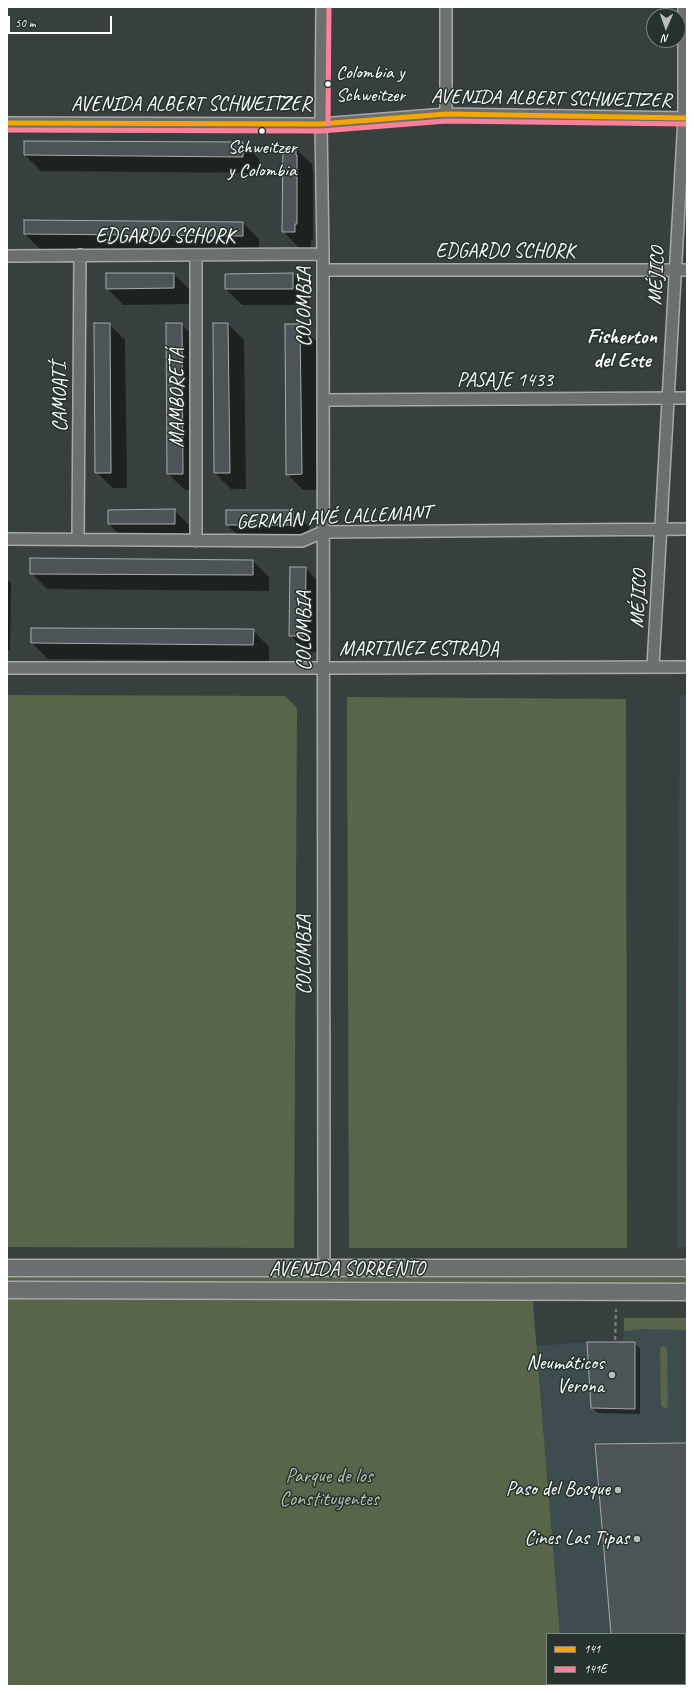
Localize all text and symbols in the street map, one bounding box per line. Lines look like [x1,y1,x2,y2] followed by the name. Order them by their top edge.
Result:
[10,8,114,34] scale bar
[646,8,686,48] north arrow
[15,15,35,31] text: 50 m
[662,32,669,46] text: N
[336,62,405,106] place label: Colombia y Schweitzer
[323,79,333,89] marker: Colombia y Schweitzer
[431,85,671,113] street label: AVENIDA ALBERT SCHWEITZER
[71,93,311,117] street label: AVENIDA ALBERT SCHWEITZER
[257,126,267,136] marker: Schweitzer y Colombia
[227,137,297,181] place label: Schweitzer y Colombia
[96,225,234,249] street label: EDGARDO SCHORK
[436,240,574,264] street label: EDGARDO SCHORK
[643,246,671,306] street label: MÉJICO
[293,267,317,347] street label: COLOMBIA
[587,324,657,374] district label: Fisherton del Este
[166,349,190,447] street label: MAMBORETÁ
[49,362,73,432] street label: CAMOATÍ
[457,369,553,393] street label: PASAJE 1433
[236,501,432,535] street label: GERMÁN AVÉ LALLEMANT
[625,569,653,629] street label: MÉJICO
[293,591,317,671] street label: COLOMBIA
[339,638,499,662] street label: MARTINEZ ESTRADA
[293,915,317,995] street label: COLOMBIA
[269,1258,425,1282] street label: AVENIDA SORRENTO
[527,1352,604,1399] place label: Neumáticos Verona
[607,1370,617,1380] marker: Neumáticos Verona
[280,1465,378,1512] park label: Parque de los Constituyentes
[506,1478,610,1502] place label: Paso del Bosque
[613,1485,623,1495] marker: Paso del Bosque
[524,1527,629,1551] place label: Cines Las Tipas
[632,1534,642,1544] marker: Cines Las Tipas
[546,1633,686,1685] legend
[584,1641,600,1657] text: 141
[584,1661,607,1677] text: 141E

